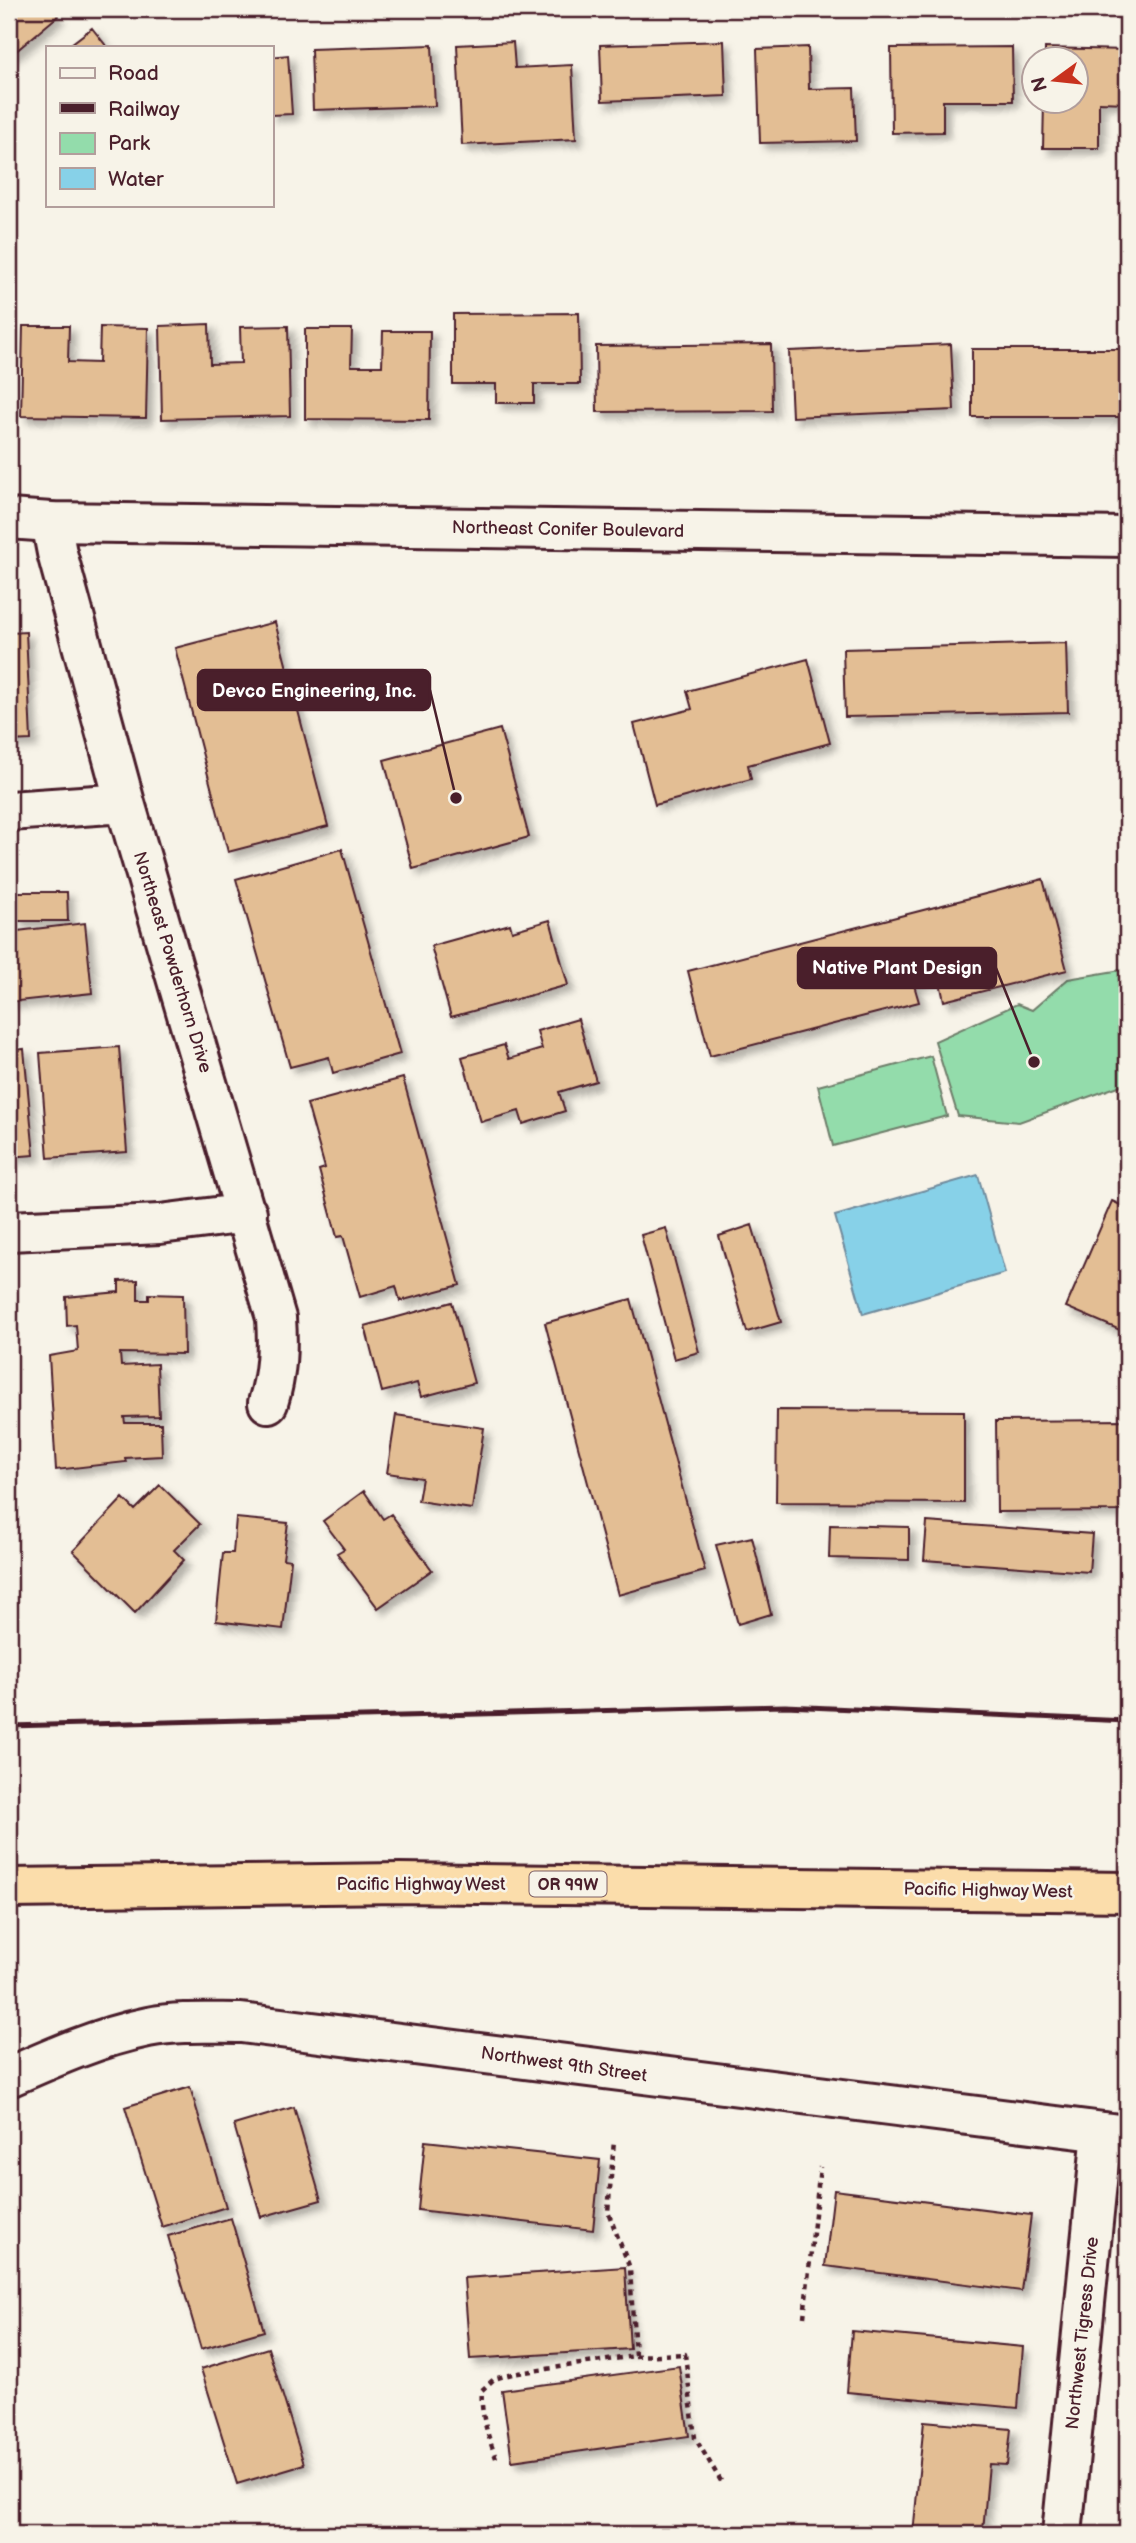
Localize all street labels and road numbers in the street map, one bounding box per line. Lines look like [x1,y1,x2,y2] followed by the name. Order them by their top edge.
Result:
[452,517,684,542] street label: Northeast Conifer Boulevard
[129,849,216,1076] street label: Northeast Powderhorn Drive
[530,1872,606,1896] road number: OR 99W
[336,1874,506,1895] street label: Pacific Highway West
[903,1879,1073,1902] street label: Pacific Highway West
[480,2042,649,2087] street label: Northwest 9th Street
[1062,2235,1103,2430] street label: Northwest Tigress Drive

